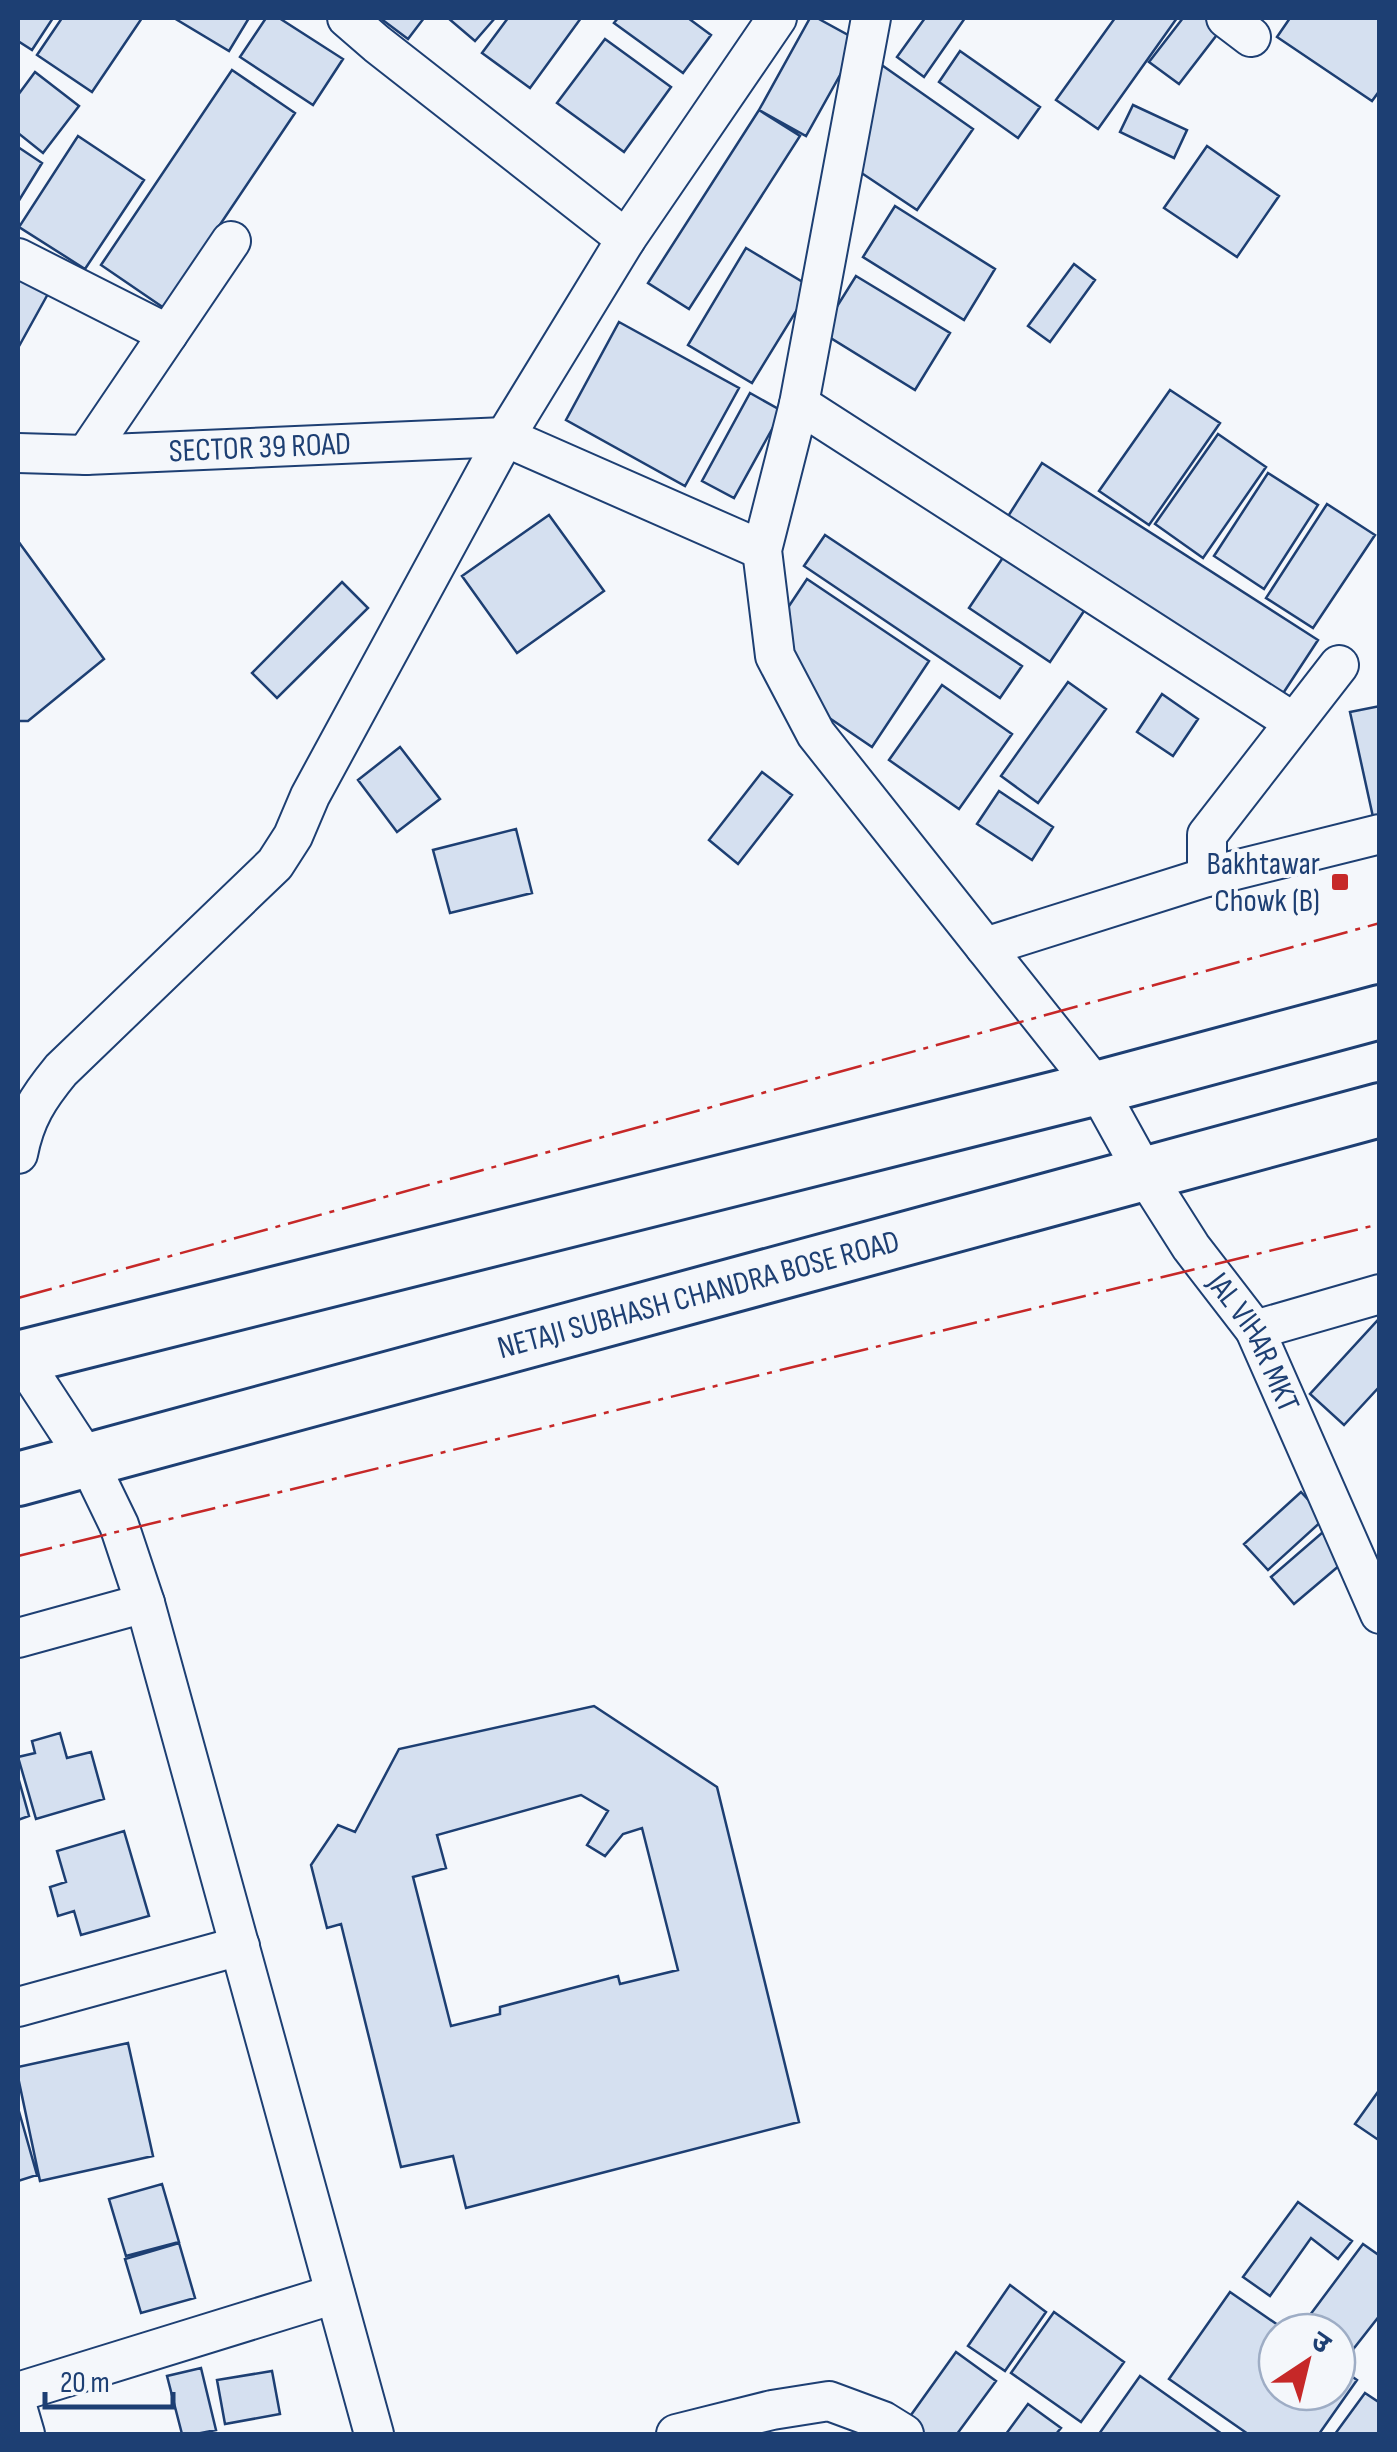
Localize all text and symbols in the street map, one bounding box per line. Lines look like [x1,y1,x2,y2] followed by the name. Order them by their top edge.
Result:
[168,424,352,471] street label: SECTOR 39 ROAD
[1206,845,1320,921] place label: Bakhtawar Chowk (B)
[1329,871,1351,893] marker: Bakhtawar Chowk (B)
[493,1222,904,1368] street label: NETAJI SUBHASH CHANDRA BOSE ROAD
[1198,1264,1308,1418] street label: JAL VIHAR MKT
[1257,2312,1357,2412] north arrow
[1304,2325,1337,2361] text: उ
[45,2347,172,2409] scale bar
[60,2365,110,2401] text: 20 m

